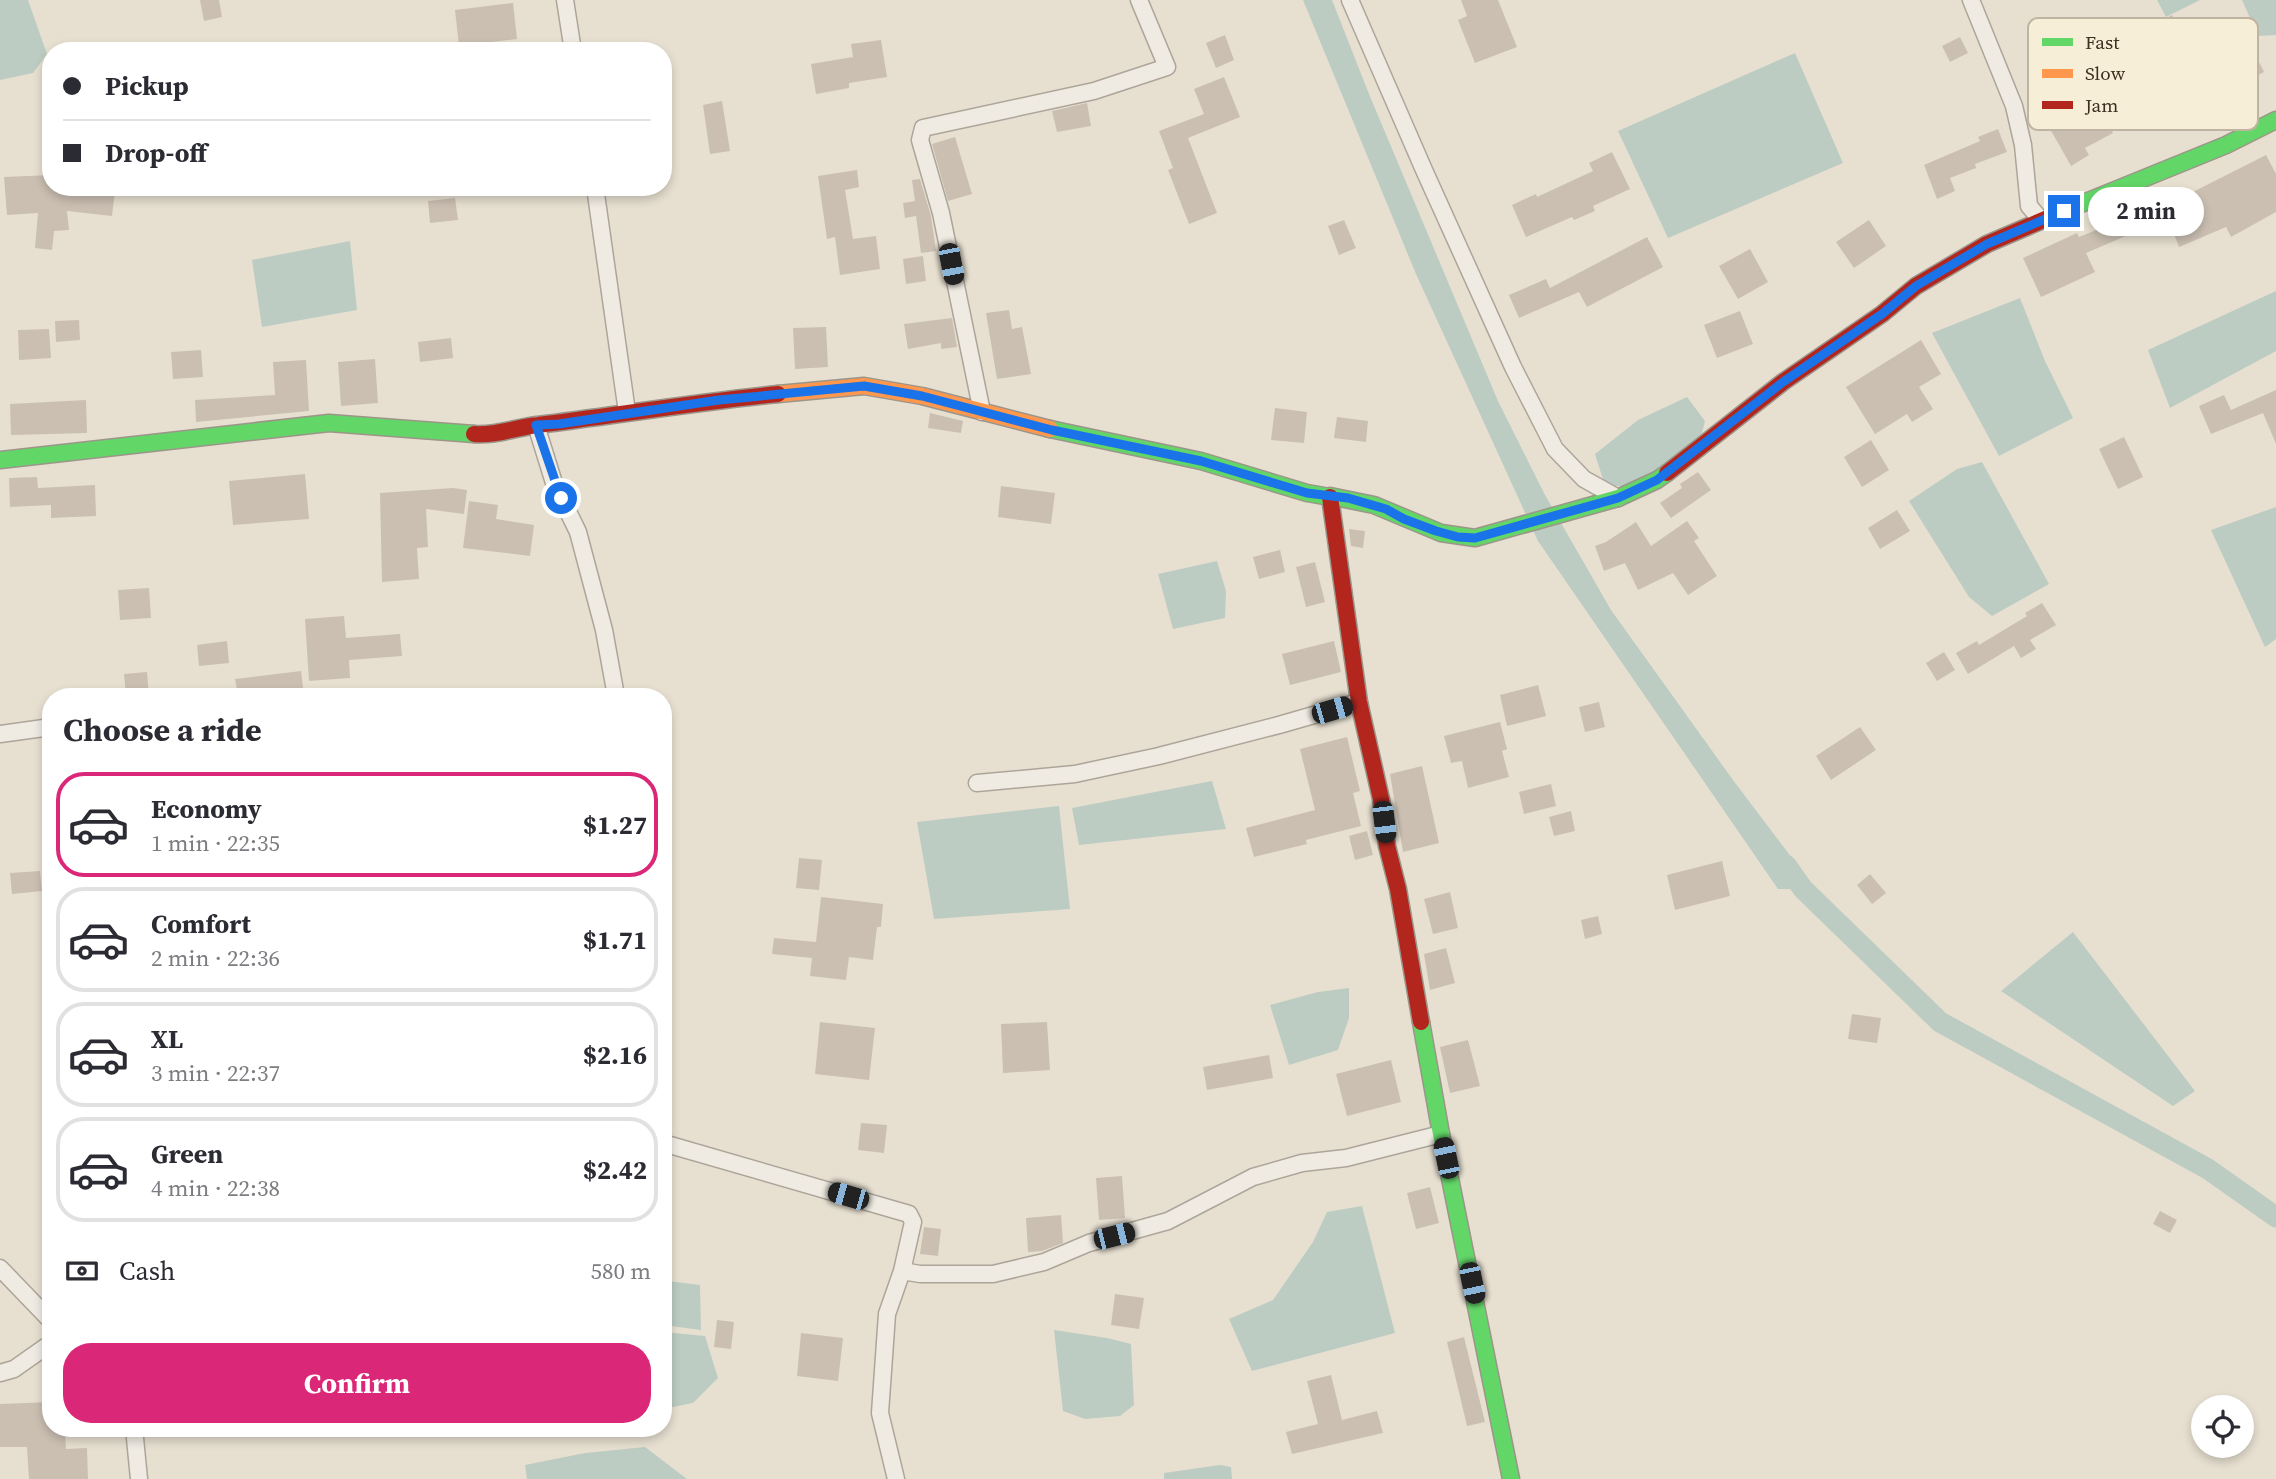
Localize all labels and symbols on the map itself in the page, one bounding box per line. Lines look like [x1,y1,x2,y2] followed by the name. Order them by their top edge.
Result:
[2028,18,2258,130] legend
[2085,29,2120,55] text: Fast
[2085,60,2126,86] text: Slow
[2084,92,2118,118] text: Jam
[2088,186,2204,235] callout: 2 min
[2048,195,2080,227] route end
[937,241,966,287] car
[545,482,577,514] route start
[1309,694,1356,726] car
[1372,800,1397,844] car
[1432,1135,1461,1181] car
[825,1180,872,1212] car
[1092,1221,1137,1251] car
[1458,1260,1487,1306] car

